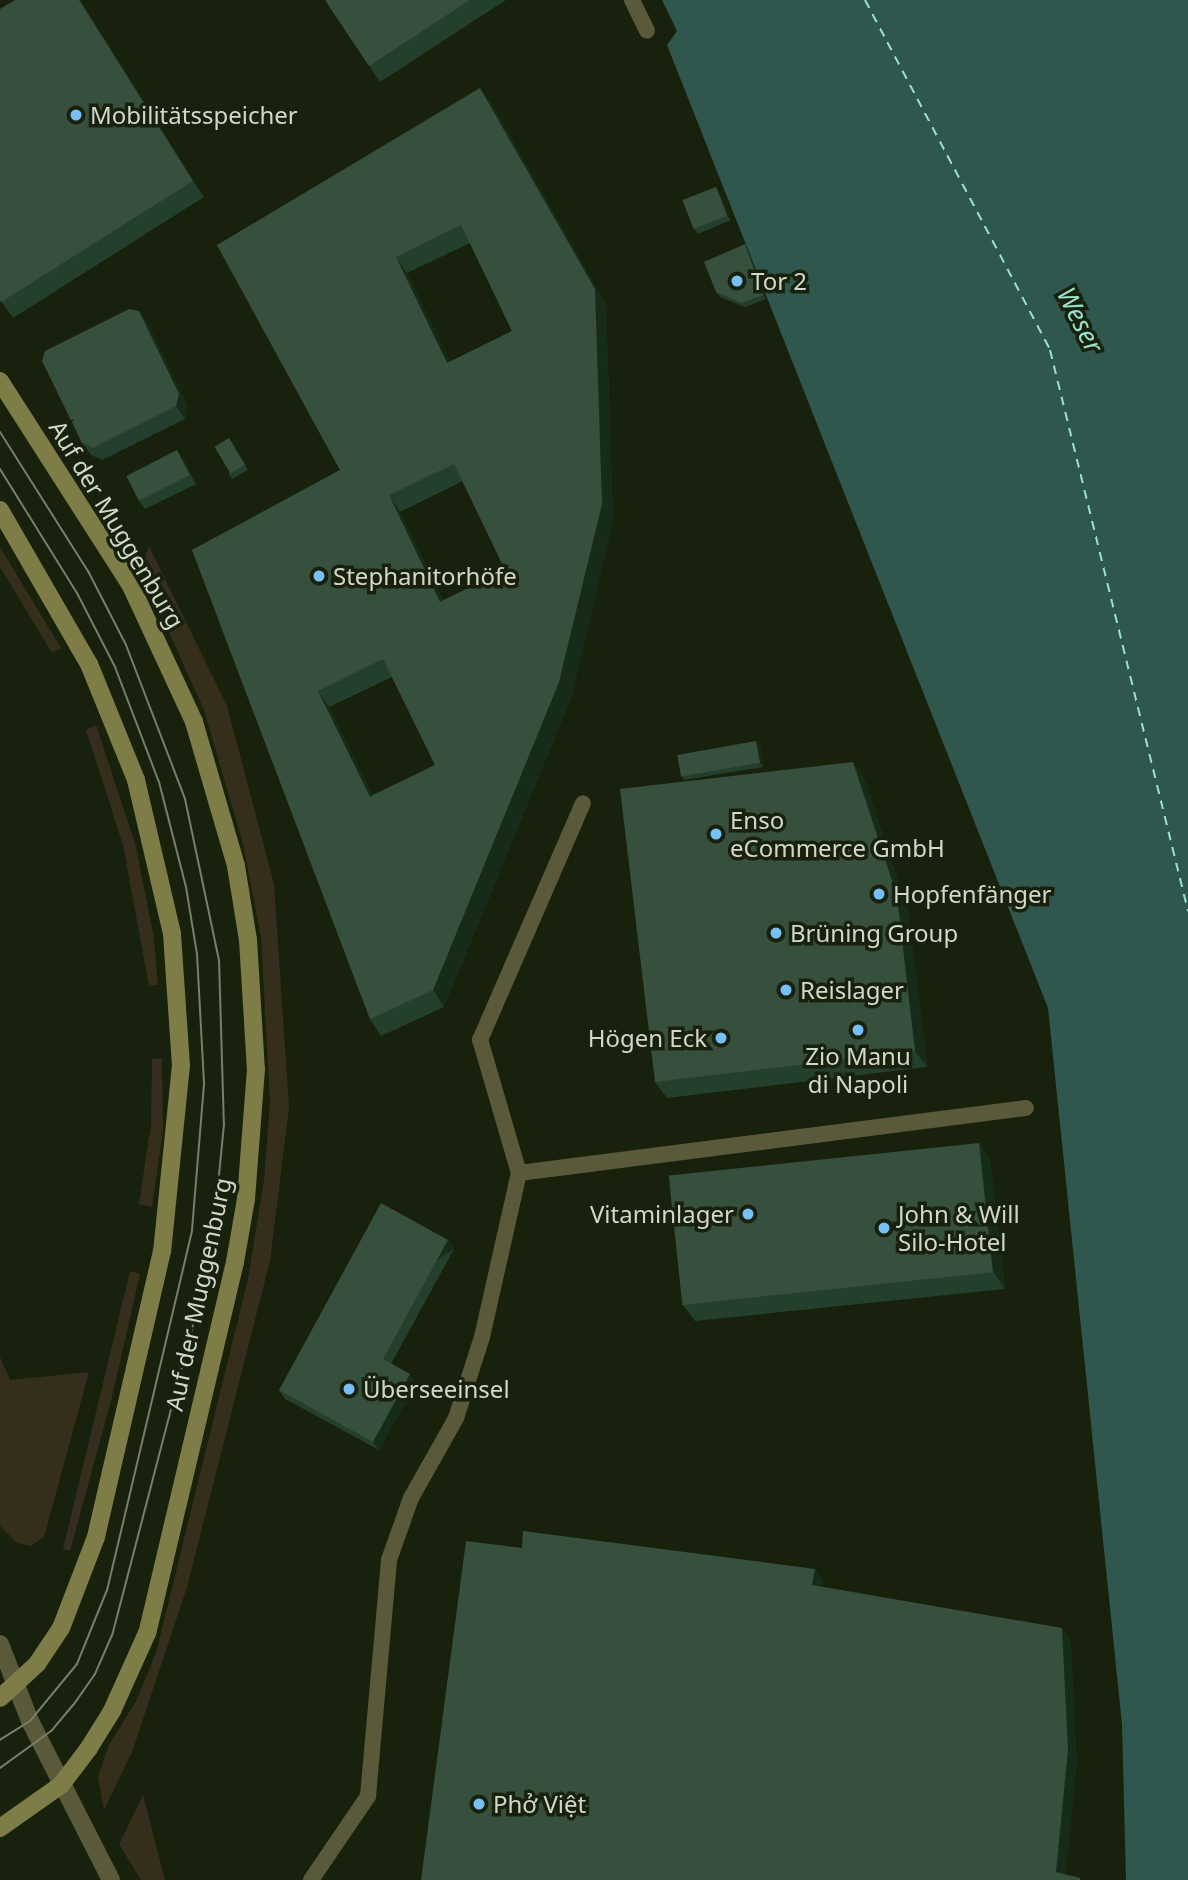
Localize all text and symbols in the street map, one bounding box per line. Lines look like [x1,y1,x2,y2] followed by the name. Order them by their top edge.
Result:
[90,101,298,129] place label: Mobilitätsspeicher
[68,107,84,123] marker: Mobilitätsspeicher
[751,267,807,295] place label: Tor 2
[729,273,745,289] marker: Tor 2
[1050,282,1110,358] water label: Weser
[43,415,191,633] street label: Auf der Muggenburg
[333,562,517,590] place label: Stephanitorhöfe
[311,568,327,584] marker: Stephanitorhöfe
[730,806,945,862] place label: Enso eCommerce GmbH
[708,826,724,842] marker: Enso eCommerce GmbH
[893,880,1051,908] place label: Hopfenfänger
[871,886,887,902] marker: Hopfenfänger
[790,919,958,947] place label: Brüning Group
[768,925,784,941] marker: Brüning Group
[800,976,904,1004] place label: Reislager
[778,982,794,998] marker: Reislager
[850,1022,866,1038] marker: Zio Manu di Napoli
[588,1024,707,1052] place label: Högen Eck
[713,1030,729,1046] marker: Högen Eck
[805,1042,911,1098] place label: Zio Manu di Napoli
[159,1175,237,1413] street label: Auf der Muggenburg
[590,1200,734,1228] place label: Vitaminlager
[898,1200,1020,1256] place label: John & Will Silo-Hotel
[740,1206,756,1222] marker: Vitaminlager
[876,1220,892,1236] marker: John & Will Silo-Hotel
[363,1375,510,1403] place label: Überseeinsel
[341,1381,357,1397] marker: Überseeinsel
[493,1790,586,1818] place label: Phở Việt
[471,1796,487,1812] marker: Phở Việt

